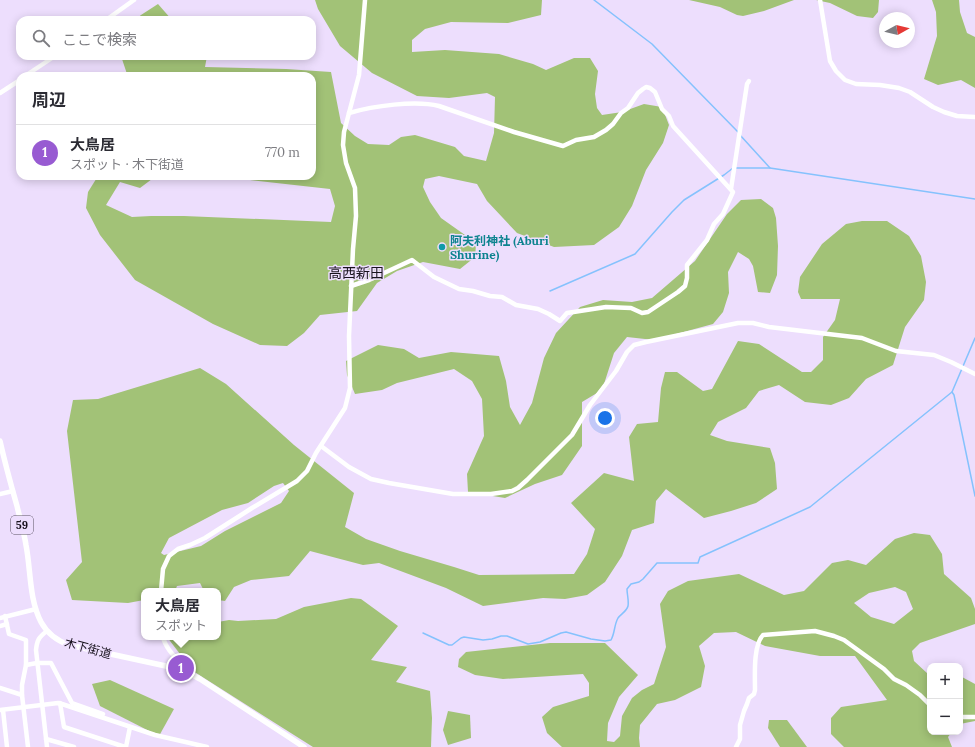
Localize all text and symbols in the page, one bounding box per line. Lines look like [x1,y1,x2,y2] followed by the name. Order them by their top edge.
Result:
[879,12,915,48] north arrow
[16,16,316,60] search box
[30,27,52,49] icon: search
[62,30,137,49] text: ここで検索
[32,89,66,111] text: 周辺
[70,135,115,154] text: 大鳥居
[42,144,48,161] text: 1
[265,144,300,161] text: 770 m
[70,156,184,173] text: スポット · 木下街道
[450,233,549,263] place label: 阿夫利神社 (Aburi Shurine)
[437,242,447,252] marker: 阿夫利神社 (Aburi Shurine)
[328,264,384,282] district label: 高西新田
[595,408,615,428] your location
[11,516,33,534] road number: 59
[141,588,221,640] popup
[155,596,200,615] text: 大鳥居
[155,617,207,634] text: スポット
[63,635,113,661] street label: 木下街道
[168,653,194,683] pin: 1
[927,663,963,735] map controls
[927,663,963,699] button: +
[927,699,963,735] button: −

